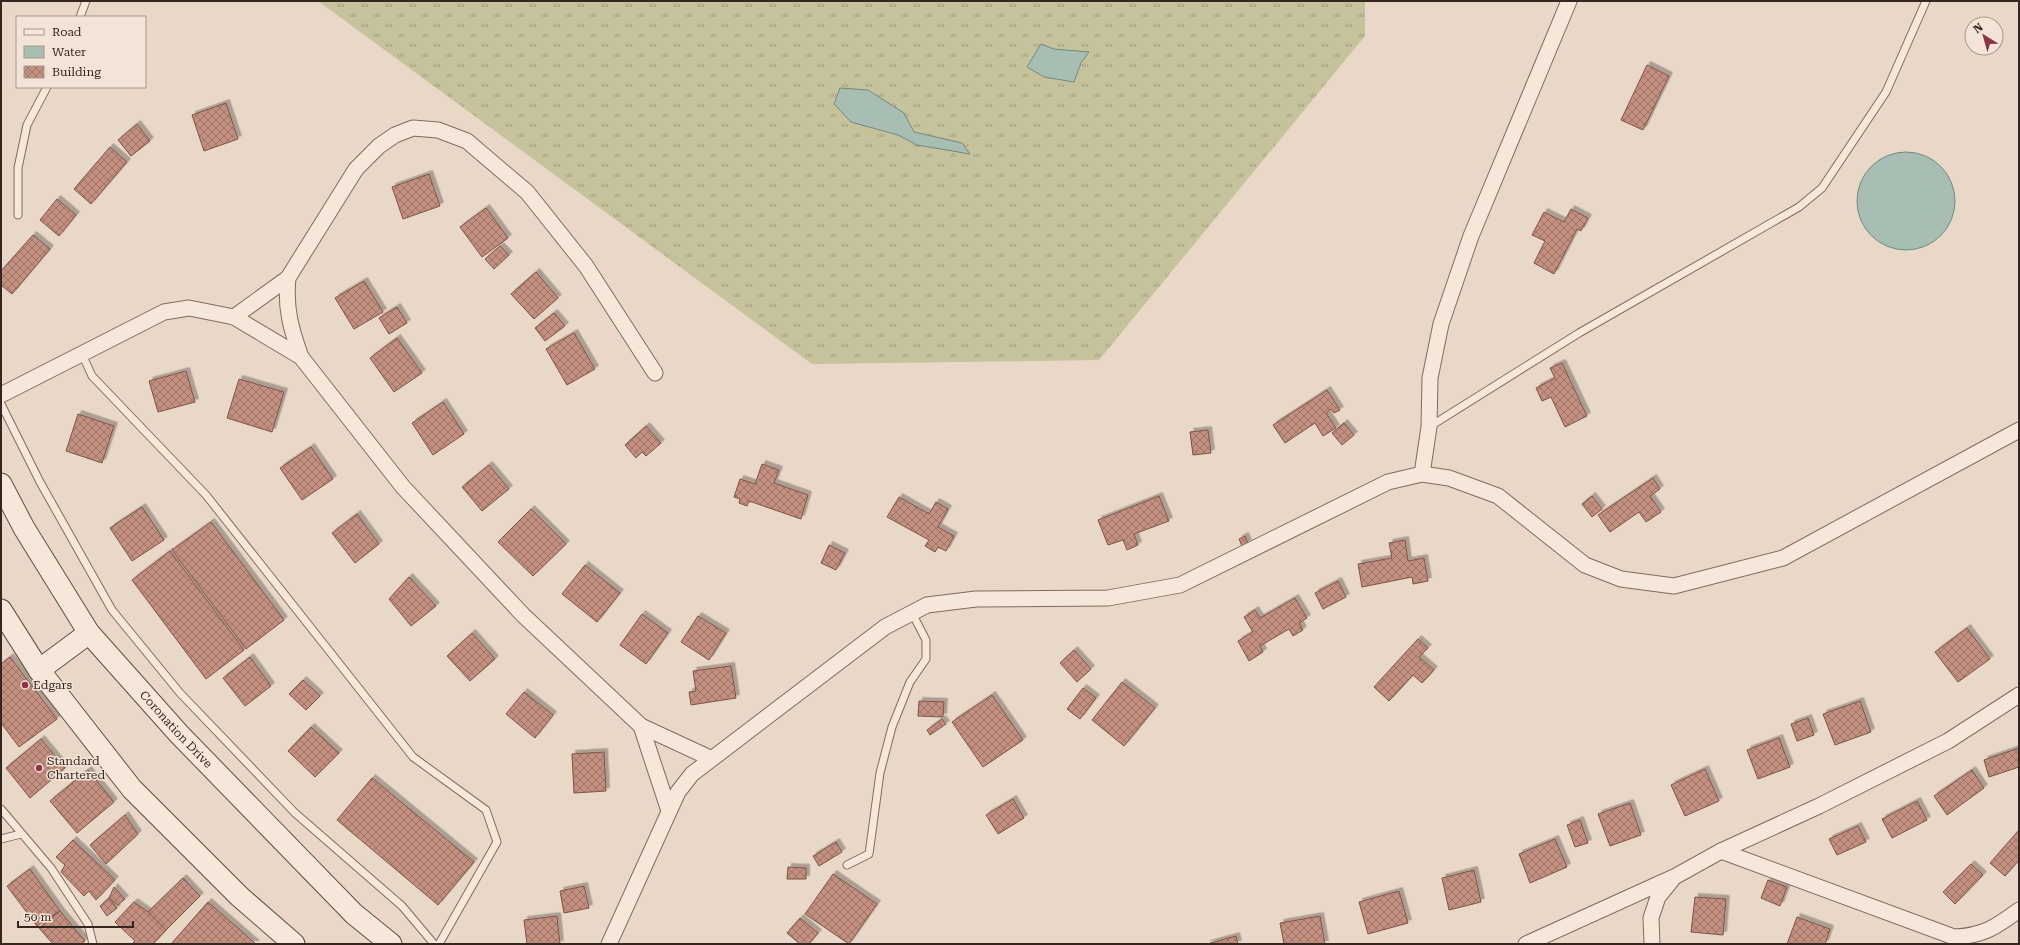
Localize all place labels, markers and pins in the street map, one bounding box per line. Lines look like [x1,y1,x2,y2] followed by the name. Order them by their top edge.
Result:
[33,678,73,692] place label: Edgars
[20,680,30,690] marker: Edgars
[47,754,105,782] place label: Standard Chartered
[34,763,44,773] marker: Standard Chartered

